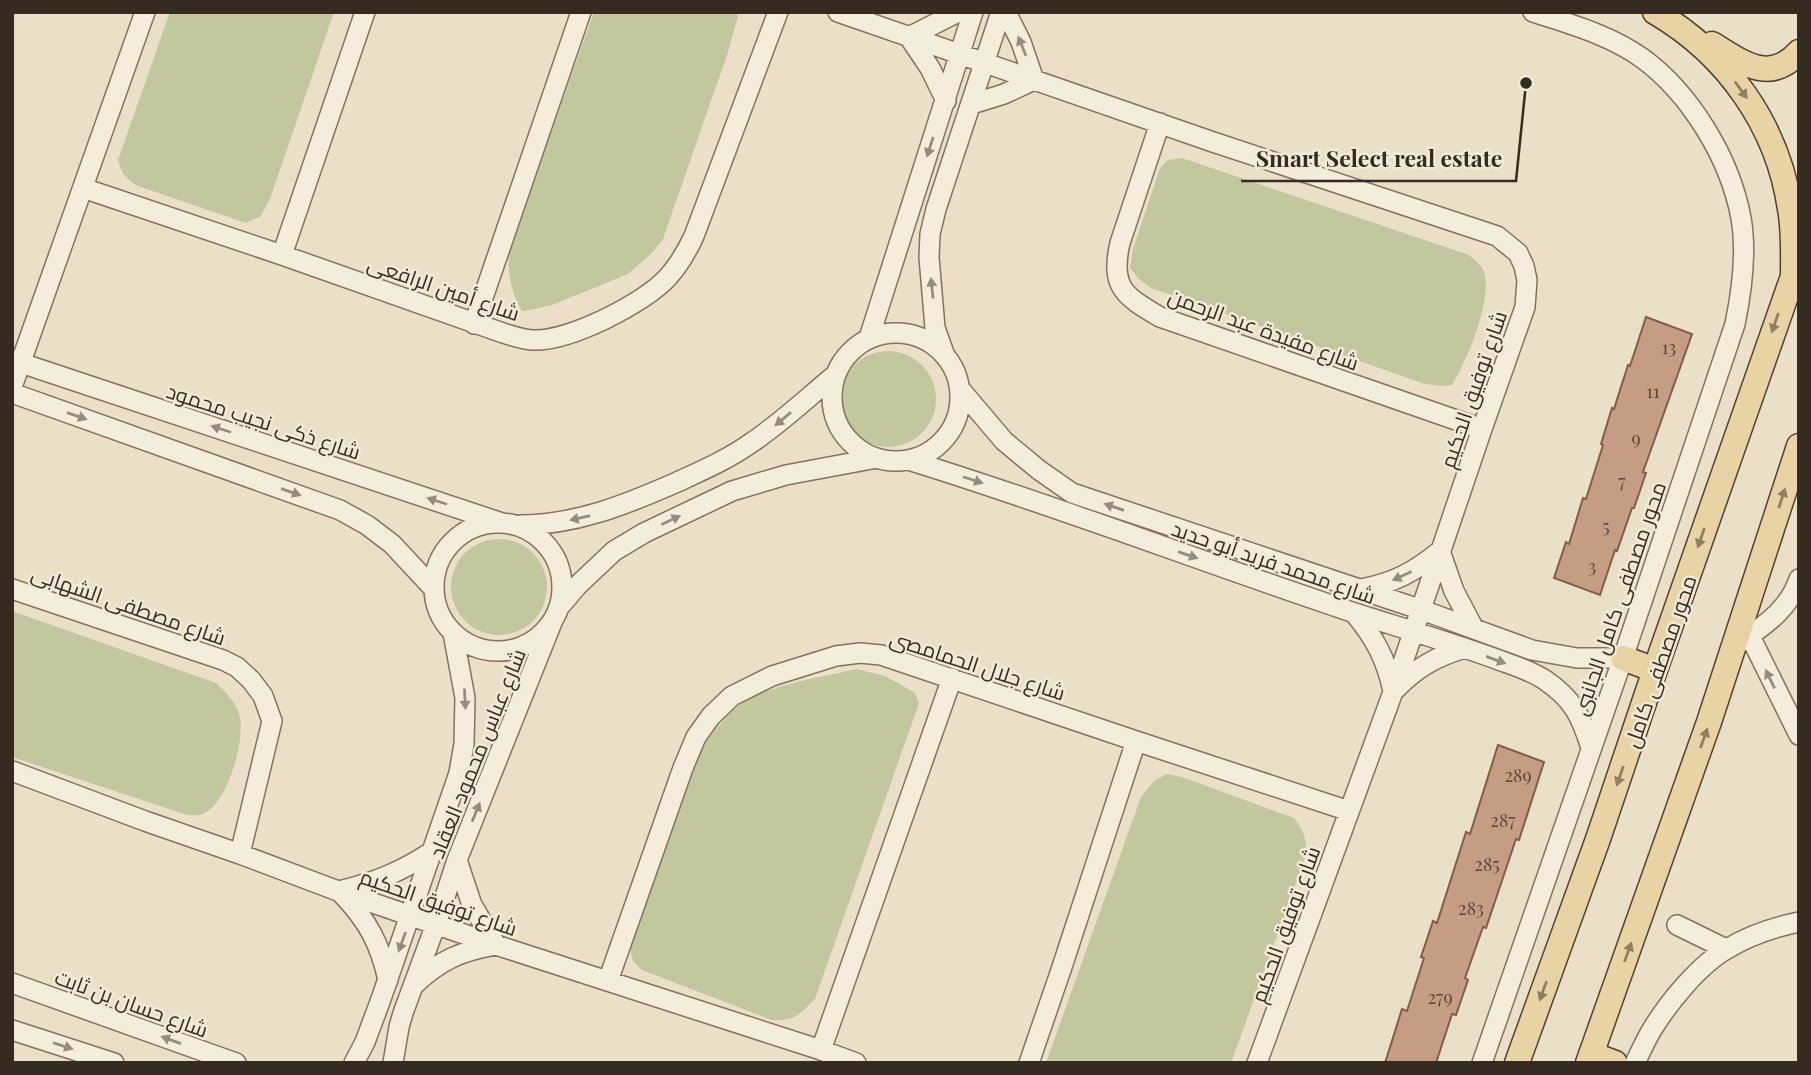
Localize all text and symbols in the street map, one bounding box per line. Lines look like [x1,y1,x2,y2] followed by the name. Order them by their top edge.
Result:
[1016,35,1027,56] one-way arrow
[1734,81,1748,99] one-way arrow
[924,137,935,158] one-way arrow
[1241,137,1516,181] callout: Smart Select real estate
[1256,142,1502,173] text: Smart Select real estate
[364,248,524,328] street label: شارع أمين الرافعى
[926,277,937,299] one-way arrow
[1164,280,1363,377] street label: شارع مفيدة عبد الرحمن
[1432,307,1514,472] street label: شارع توفيق الحكيم
[1769,312,1780,333] one-way arrow
[1662,335,1676,359] house number: 13
[163,375,365,466] street label: شارع ذكى نجيب محمود
[1646,379,1660,403] house number: 11
[66,411,87,422] one-way arrow
[774,411,791,426] one-way arrow
[211,423,232,434] one-way arrow
[1631,426,1641,450] house number: 9
[1618,469,1626,493] house number: 7
[963,475,984,486] one-way arrow
[1566,478,1670,718] street label: محور مصطفى كامل الجانبى
[281,486,302,497] one-way arrow
[1777,488,1787,509] one-way arrow
[426,495,447,506] one-way arrow
[1103,501,1124,512] one-way arrow
[569,513,591,524] one-way arrow
[1168,513,1380,611] street label: شارع محمد فريد أبو حديد
[661,514,681,526] one-way arrow
[1602,514,1610,538] house number: 5
[1695,527,1706,548] one-way arrow
[1177,550,1198,561] one-way arrow
[1588,554,1596,578] house number: 3
[27,558,230,652] street label: شارع مصطفى الشهابى
[1392,571,1412,582] one-way arrow
[1618,571,1700,751] street label: محور مصطفى كامل
[886,622,1069,707] street label: شارع جلال الحمامصى
[421,644,533,863] street label: شارع عباس محمود العقاد
[1485,654,1506,665] one-way arrow
[1765,669,1776,689] one-way arrow
[459,689,470,711] one-way arrow
[1699,727,1710,748] one-way arrow
[1504,763,1532,787] house number: 289
[1614,766,1624,787] one-way arrow
[470,802,481,823] one-way arrow
[1490,808,1516,832] house number: 287
[1243,842,1327,1007] street label: شارع توفيق الحكيم
[1474,852,1500,876] house number: 285
[356,861,521,943] street label: شارع توفيق الحكيم
[1458,896,1484,920] house number: 283
[396,931,407,952] one-way arrow
[1623,942,1634,963] one-way arrow
[51,961,212,1045] street label: شارع حسان بن ثابت
[1538,980,1549,1001] one-way arrow
[1427,985,1453,1009] house number: 279
[161,1034,182,1045] one-way arrow
[53,1041,74,1052] one-way arrow

